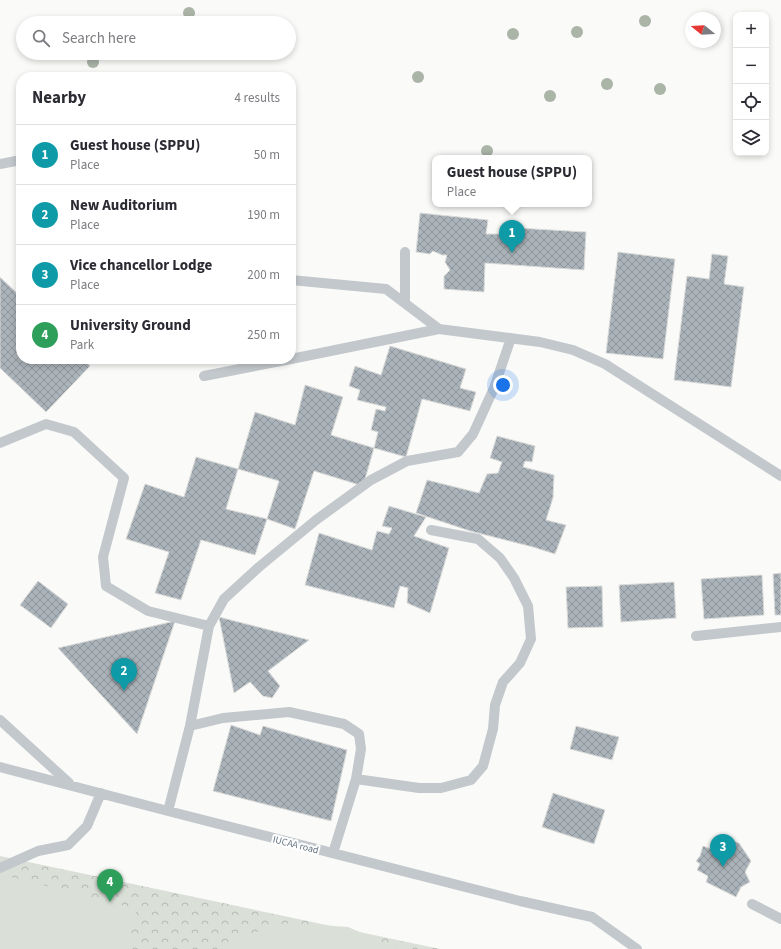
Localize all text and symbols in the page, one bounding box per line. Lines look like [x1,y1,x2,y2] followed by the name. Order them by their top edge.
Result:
[685,12,721,48] north arrow
[733,12,769,156] map controls
[733,12,769,48] button: +
[16,16,296,60] search box
[30,27,52,49] icon: search
[62,28,136,49] text: Search here
[733,48,769,84] button: −
[733,84,769,120] button: locate
[32,86,86,110] text: Nearby
[235,89,280,107] text: 4 results
[733,120,769,156] button: layers
[70,135,200,156] text: Guest house (SPPU)
[42,146,48,164] text: 1
[254,146,280,164] text: 50 m
[432,155,592,207] popup
[70,156,99,174] text: Place
[447,162,577,183] text: Guest house (SPPU)
[447,183,476,201] text: Place
[70,195,177,216] text: New Auditorium
[42,206,48,224] text: 2
[247,206,280,224] text: 190 m
[70,216,99,234] text: Place
[499,220,525,253] pin: 1
[70,255,212,276] text: Vice chancellor Lodge
[42,266,48,284] text: 3
[247,266,280,284] text: 200 m
[70,276,99,294] text: Place
[70,315,191,336] text: University Ground
[42,326,48,344] text: 4
[247,326,280,344] text: 250 m
[70,336,94,354] text: Park
[493,375,513,395] your location
[111,658,137,691] pin: 2
[271,833,320,857] street label: IUCAA road
[710,834,736,867] pin: 3
[97,869,123,902] pin: 4

